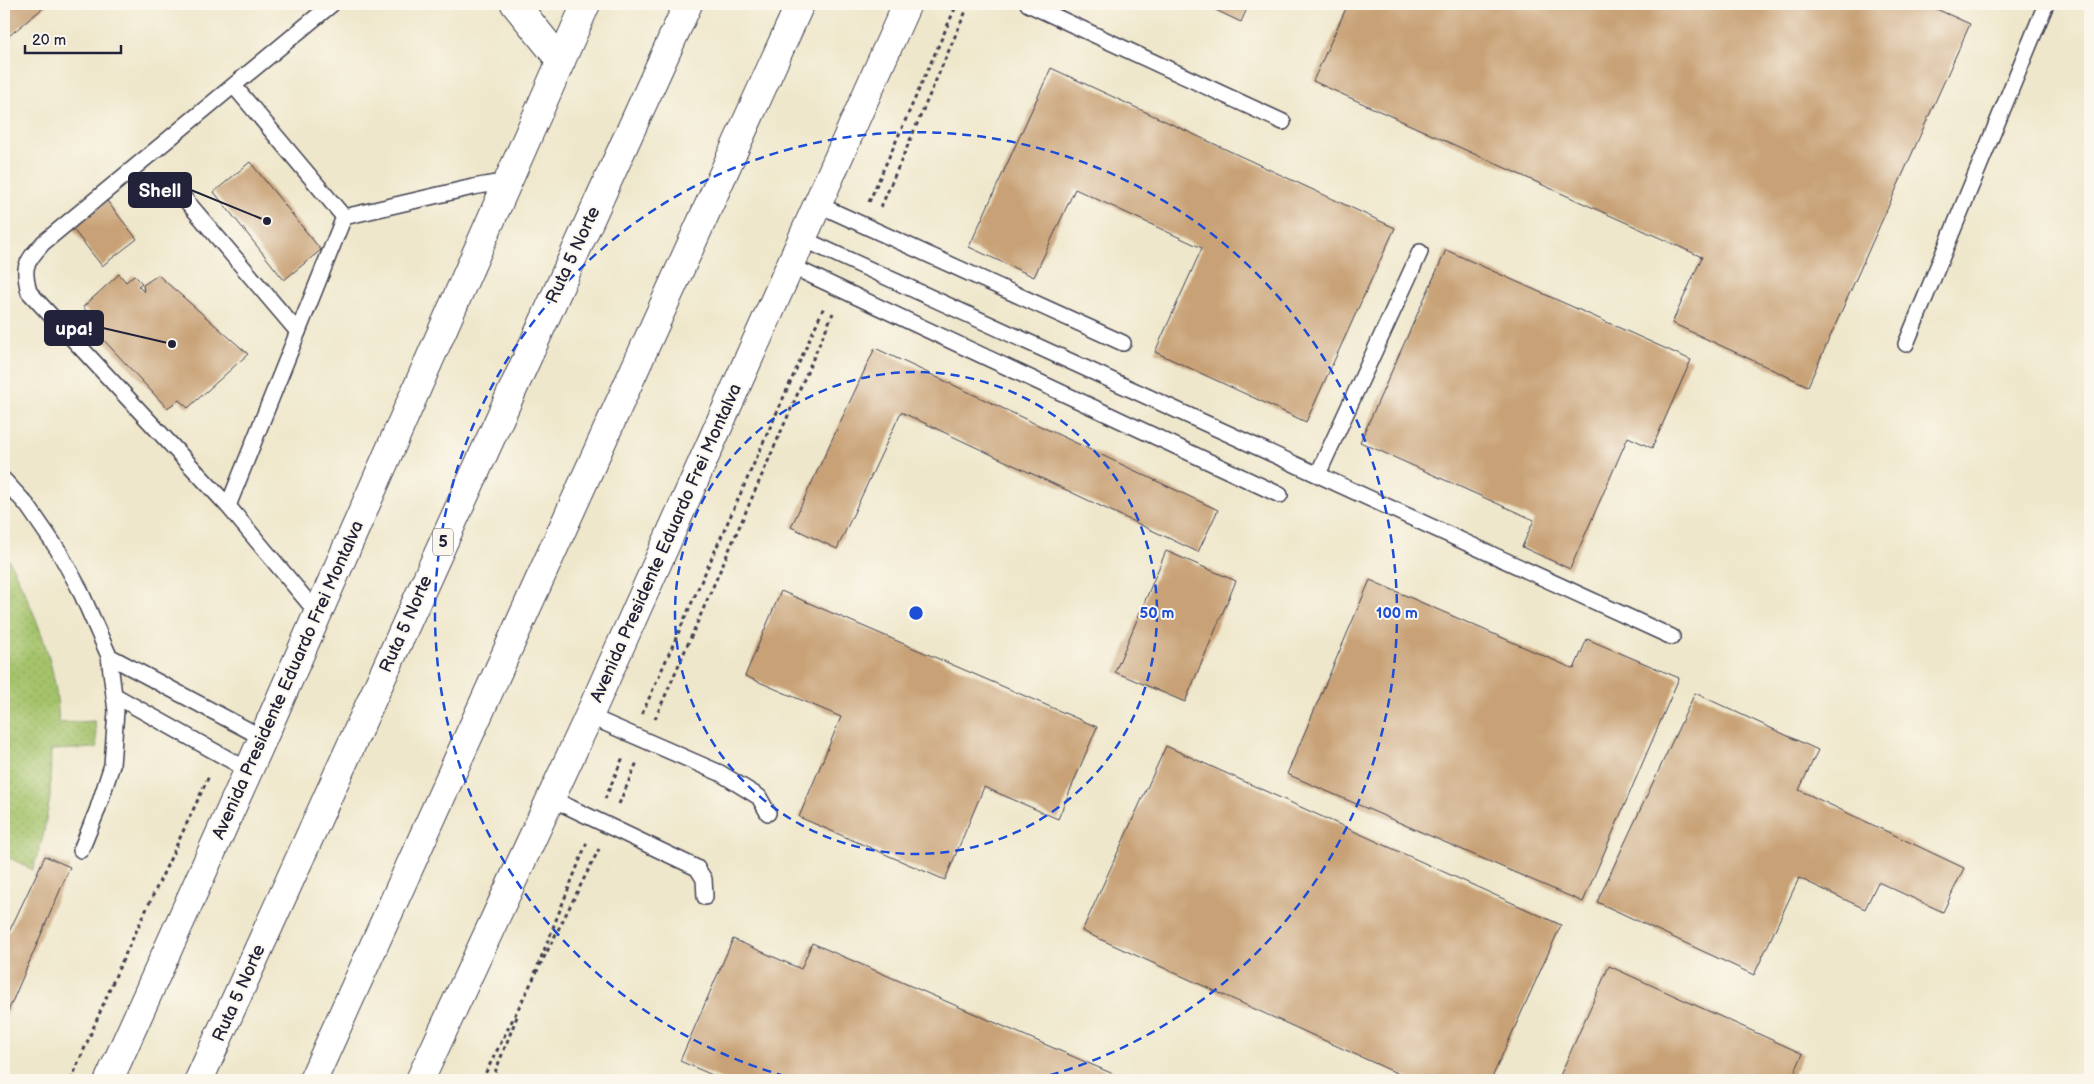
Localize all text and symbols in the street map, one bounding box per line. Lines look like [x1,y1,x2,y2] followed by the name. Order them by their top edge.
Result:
[25,22,121,54] scale bar
[32,31,66,50] text: 20 m
[129,173,191,207] callout: Shell
[139,180,181,203] text: Shell
[541,203,605,307] street label: Ruta 5 Norte
[45,311,103,345] callout: upa!
[55,318,93,341] text: upa!
[586,380,746,706] street label: Avenida Presidente Eduardo Frei Montalva
[208,517,368,843] street label: Avenida Presidente Eduardo Frei Montalva
[433,528,453,556] road number: 5
[375,572,437,676] street label: Ruta 5 Norte
[907,604,925,622] centre of rings
[1140,604,1175,623] text: 50 m
[1376,604,1418,623] text: 100 m
[208,941,270,1045] street label: Ruta 5 Norte

